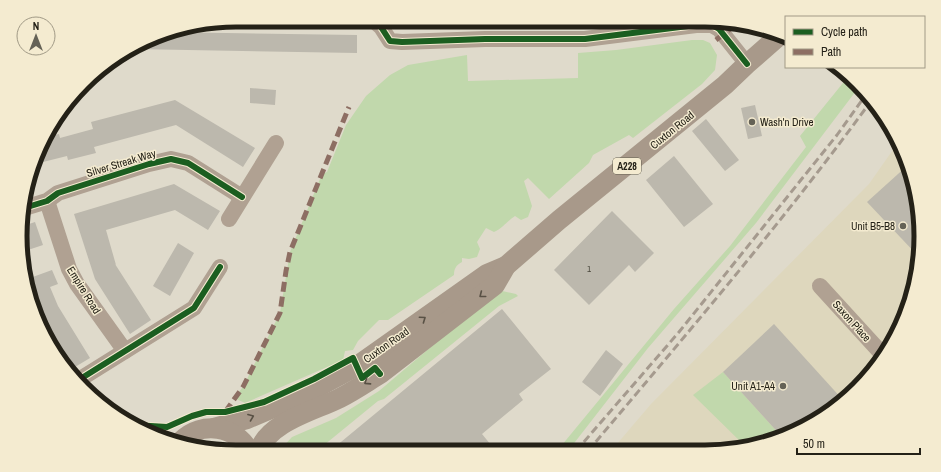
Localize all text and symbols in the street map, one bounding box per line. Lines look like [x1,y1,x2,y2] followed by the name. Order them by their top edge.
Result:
[16,16,56,56] north arrow
[785,16,925,68] legend
[33,19,39,33] text: N
[821,24,868,40] text: Cycle path
[821,44,841,60] text: Path
[647,108,697,152] street label: Cuxton Road
[760,115,814,129] place label: Wash'n Drive
[747,117,757,127] marker: Wash'n Drive
[85,146,158,180] street label: Silver Streak Way
[613,158,641,174] road number: A228
[851,219,895,233] place label: Unit B5-B8
[898,221,908,231] marker: Unit B5-B8
[587,263,591,275] house number: 1
[64,264,104,316] street label: Empire Road
[479,291,486,298] one-way arrow
[830,297,874,345] street label: Saxon Place
[419,316,426,324] one-way arrow
[360,324,412,366] street label: Cuxton Road
[364,377,371,385] one-way arrow
[731,379,775,393] place label: Unit A1-A4
[778,381,788,391] marker: Unit A1-A4
[248,413,255,422] one-way arrow
[797,430,920,456] scale bar
[803,436,825,452] text: 50 m

